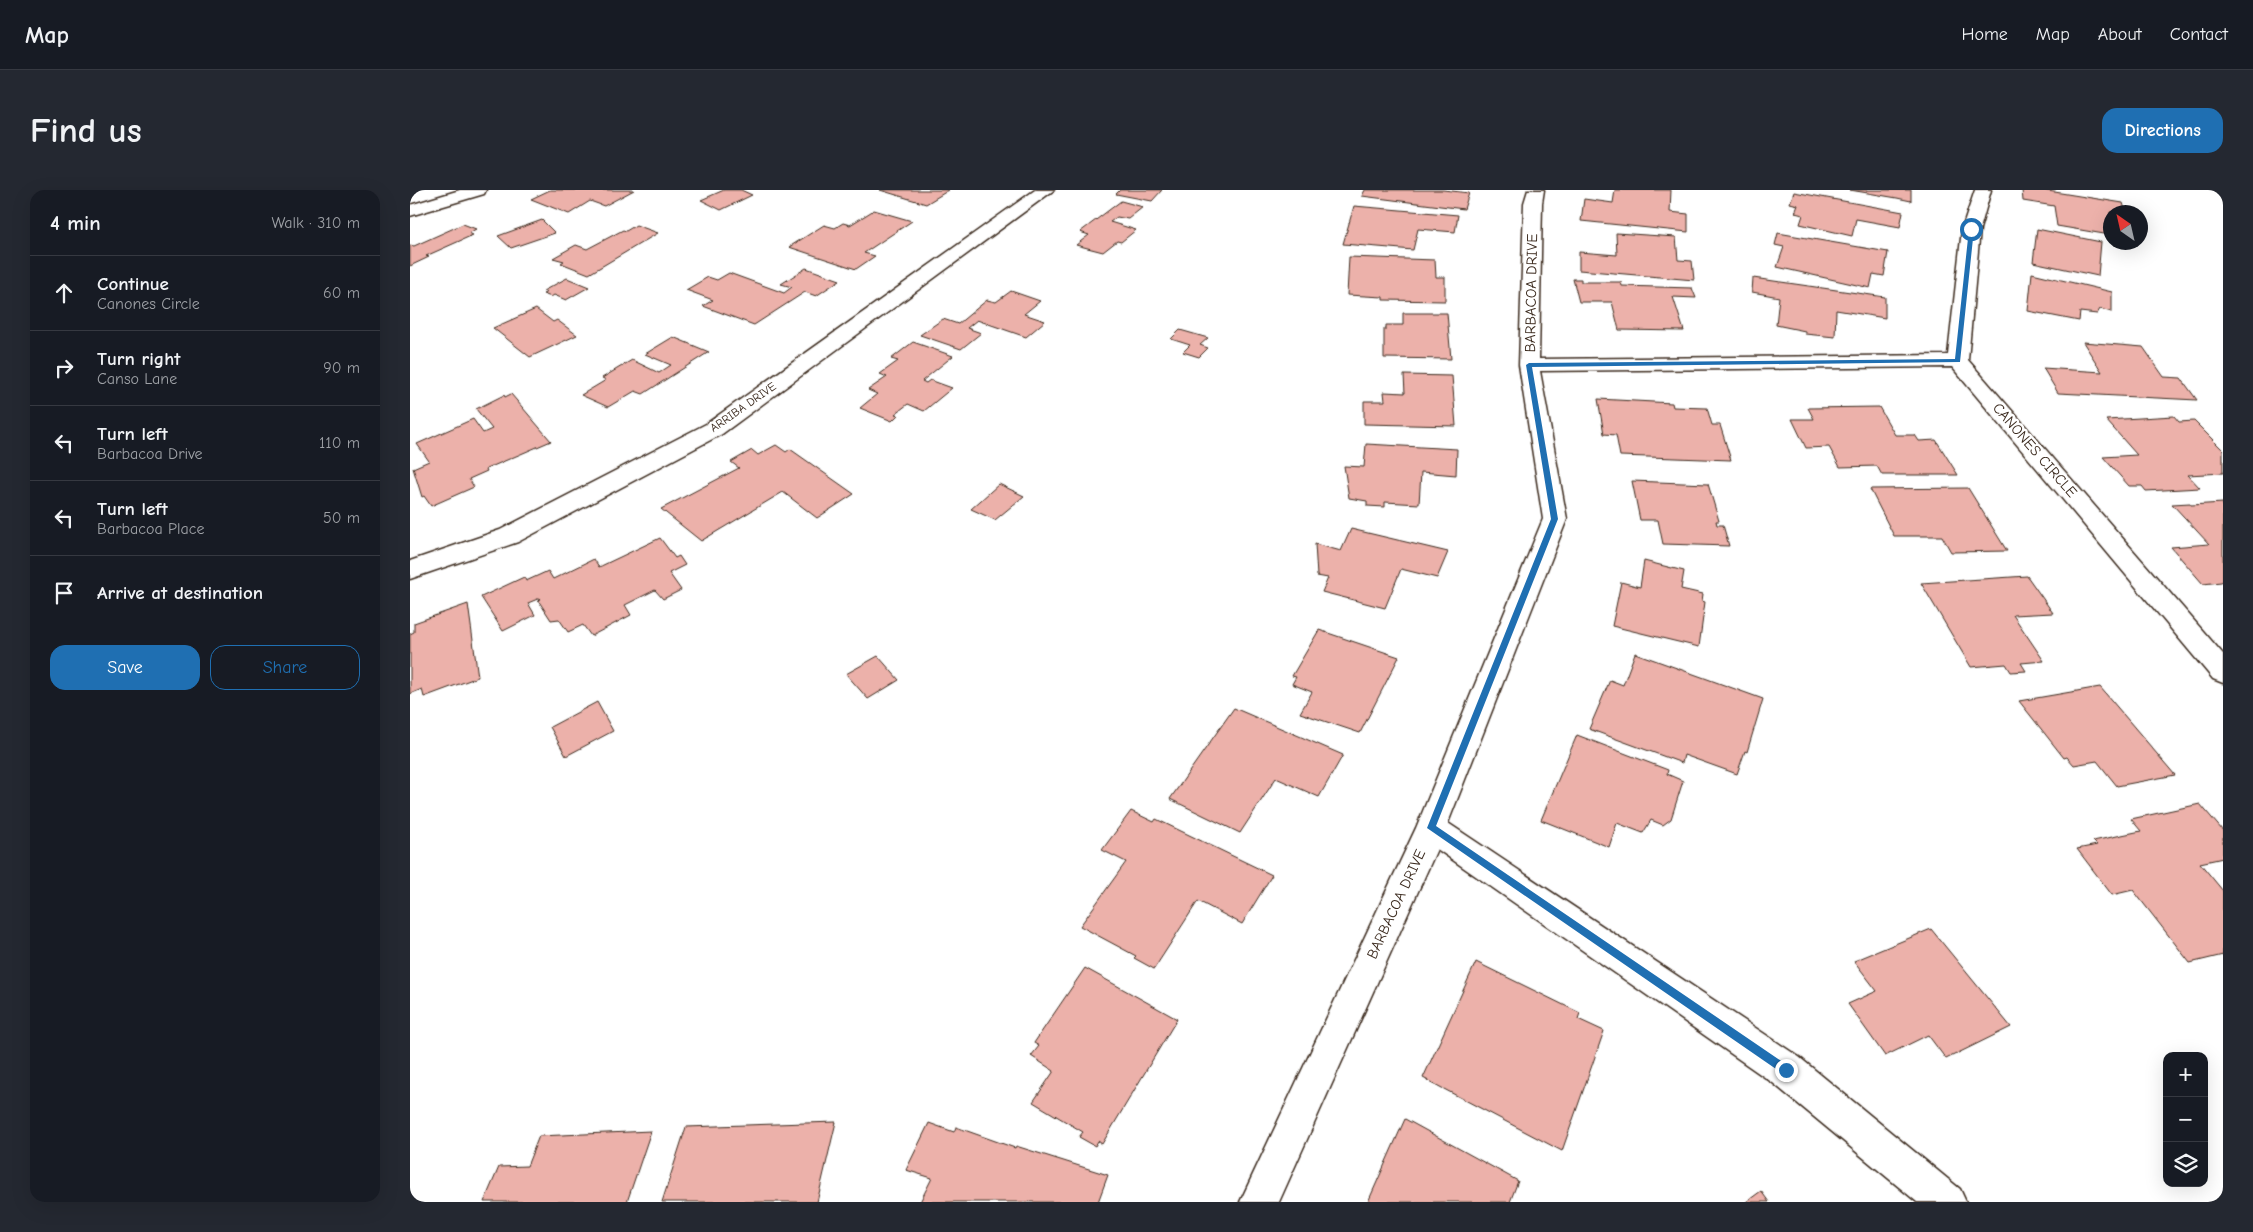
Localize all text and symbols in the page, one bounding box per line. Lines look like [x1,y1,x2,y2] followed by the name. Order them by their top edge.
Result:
[25,21,69,49] text: Map
[1961,24,2008,45] text: Home
[2036,24,2070,45] text: Map
[2098,24,2142,45] text: About
[2170,24,2228,45] text: Contact
[2102,108,2223,153] button: Directions
[30,110,142,151] text: Find us
[2103,205,2148,250] north arrow
[50,211,101,235] text: 4 min
[271,214,360,232] text: Walk · 310 m
[1960,218,1983,241] route start
[1521,233,1541,353] street label: BARBACOA DRIVE
[97,273,169,295] text: Continue
[50,279,78,307] icon: ahead
[323,284,360,302] text: 60 m
[97,295,200,313] text: Canones Circle
[97,348,181,370] text: Turn right
[50,354,78,382] icon: right
[323,359,360,377] text: 90 m
[97,370,177,388] text: Canso Lane
[707,379,779,435] street label: ARRIBA DRIVE
[1989,399,2081,501] street label: CANONES CIRCLE
[97,423,168,445] text: Turn left
[50,429,78,457] icon: left
[319,434,360,452] text: 110 m
[97,445,203,463] text: Barbacoa Drive
[97,498,168,520] text: Turn left
[50,504,78,532] icon: left
[323,509,360,527] text: 50 m
[97,520,205,538] text: Barbacoa Place
[50,579,78,607] icon: arrive
[97,582,263,604] text: Arrive at destination
[50,645,200,690] button: Save
[210,645,360,690] button: Share
[1363,846,1429,962] street label: BARBACOA DRIVE
[2163,1052,2208,1187] map controls
[2163,1052,2208,1097] button: +
[1775,1059,1798,1082] route end
[2163,1097,2208,1142] button: −
[2163,1142,2208,1187] button: layers

